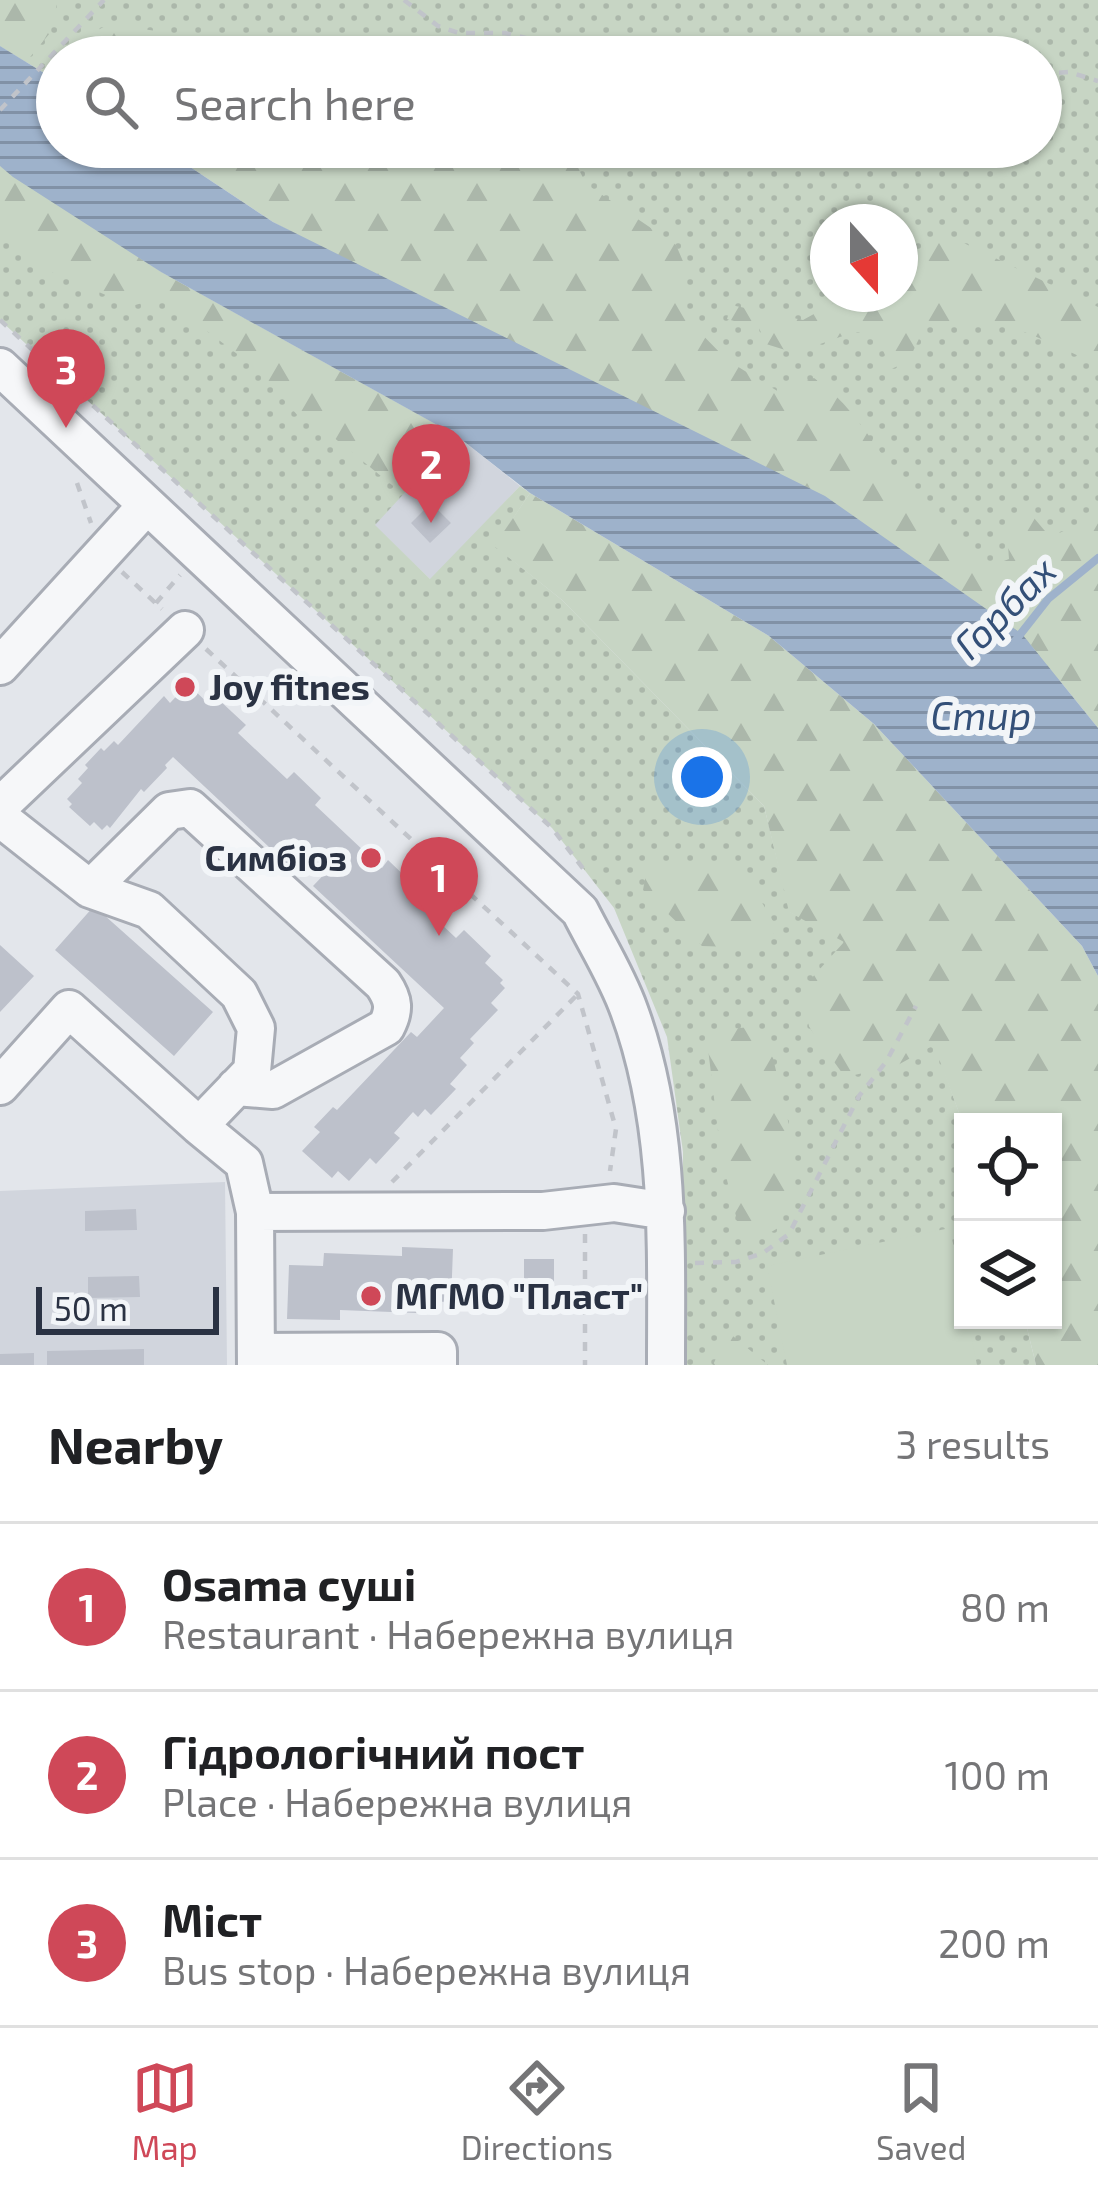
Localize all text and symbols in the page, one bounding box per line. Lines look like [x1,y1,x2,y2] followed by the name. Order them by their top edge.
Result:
[36,36,1062,168] search box
[78,69,144,135] icon: search
[174,75,416,129] text: Search here
[810,204,918,312] north arrow
[27,329,105,428] pin: 3
[392,424,470,523] pin: 2
[943,546,1065,668] water label: Горбах
[209,664,370,708] place label: Joy fitnes
[172,674,198,700] marker: Joy fitnes
[931,691,1031,738] water label: Стир
[672,747,732,807] your location
[204,835,347,878] place label: Симбіоз
[400,837,478,936] pin: 1
[358,845,384,871] marker: Симбіоз
[954,1113,1062,1329] map controls
[954,1113,1062,1221] button: locate
[954,1221,1062,1329] button: layers
[395,1273,643,1316] place label: МГМО "Пласт"
[36,1281,219,1334] scale bar
[358,1283,384,1309] marker: МГМО "Пласт"
[54,1288,128,1328] text: 50 m
[48,1413,223,1474] text: Nearby
[896,1420,1050,1467] text: 3 results
[162,1556,416,1610] text: Osama cуші
[79,1583,95,1630] text: 1
[960,1583,1050,1630] text: 80 m
[162,1610,735,1657] text: Restaurant · Набережна вулиця
[162,1724,584,1778] text: Гідрологічний пост
[76,1751,98,1798] text: 2
[945,1751,1050,1798] text: 100 m
[162,1778,633,1825] text: Place · Набережна вулиця
[162,1892,262,1946] text: Міст
[76,1919,98,1966] text: 3
[938,1919,1050,1966] text: 200 m
[162,1946,691,1993] text: Bus stop · Набережна вулиця
[132,2055,198,2167] tab: Map
[461,2055,613,2167] tab: Directions
[876,2055,966,2167] tab: Saved

